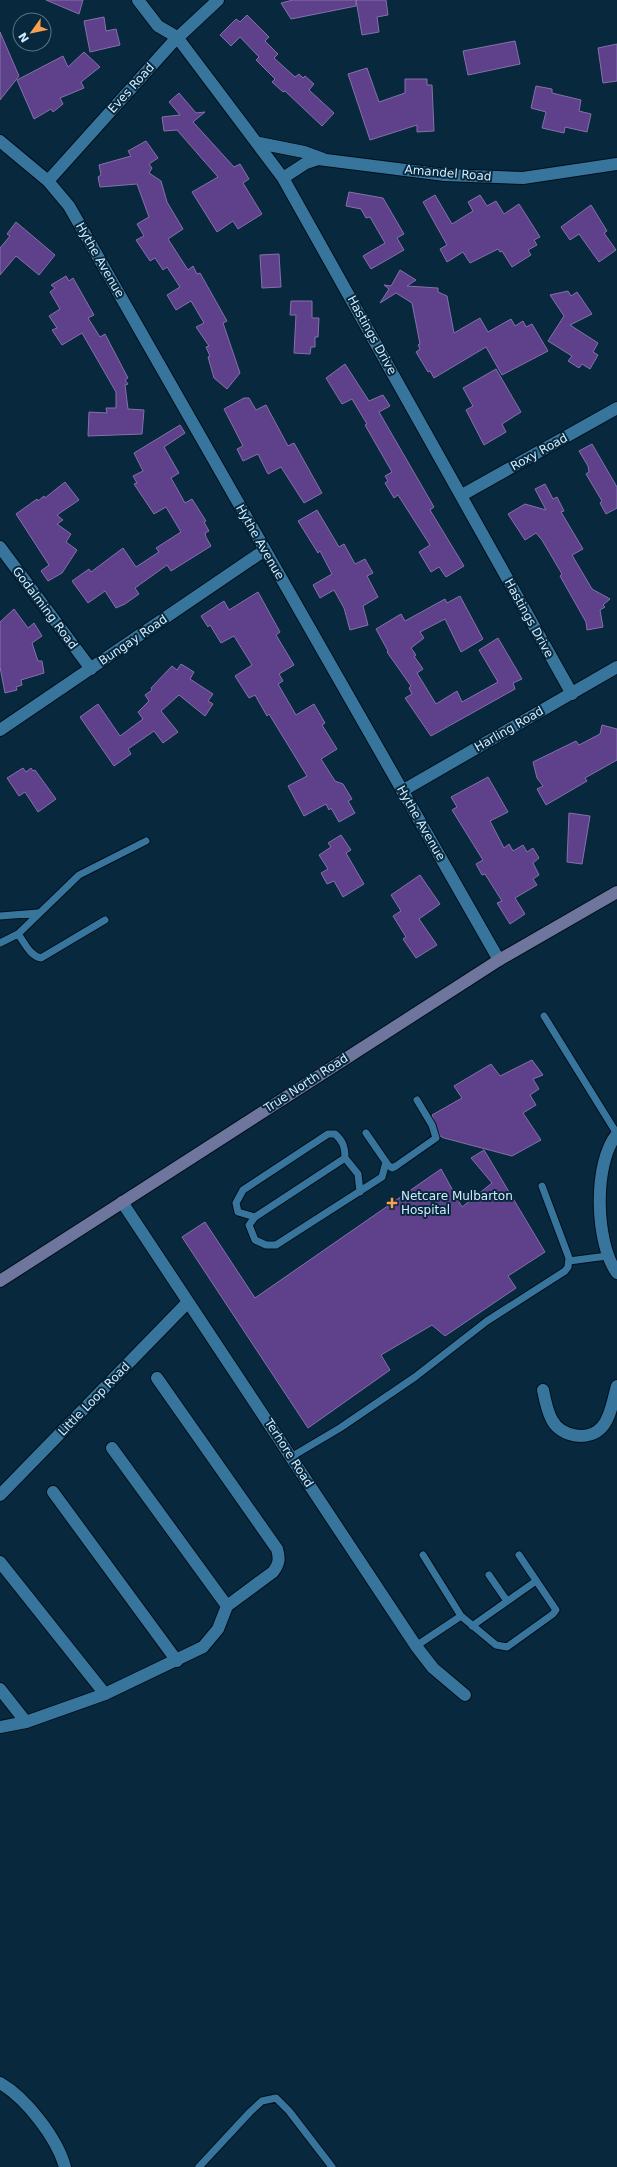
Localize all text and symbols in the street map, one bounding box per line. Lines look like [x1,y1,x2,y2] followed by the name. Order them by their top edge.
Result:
[12,12,52,52] north arrow
[16,30,32,45] text: N
[105,60,157,116] street label: Eves Road
[404,162,492,184] street label: Amandel Road
[73,220,127,300] street label: Hythe Avenue
[345,293,399,377] street label: Hastings Drive
[508,431,570,473] street label: Roxy Road
[233,502,287,582] street label: Hythe Avenue
[10,564,80,652] street label: Godalming Road
[502,576,556,660] street label: Hastings Drive
[96,612,170,668] street label: Bungay Road
[472,704,546,754] street label: Harling Road
[394,783,448,863] street label: Hythe Avenue
[261,1051,350,1116] street label: True North Road
[401,1189,513,1217] place label: Netcare Mulbarton Hospital
[386,1197,398,1209] marker: Netcare Mulbarton Hospital
[55,1359,133,1439] street label: Little Loop Road
[261,1416,316,1490] street label: Terhore Road

